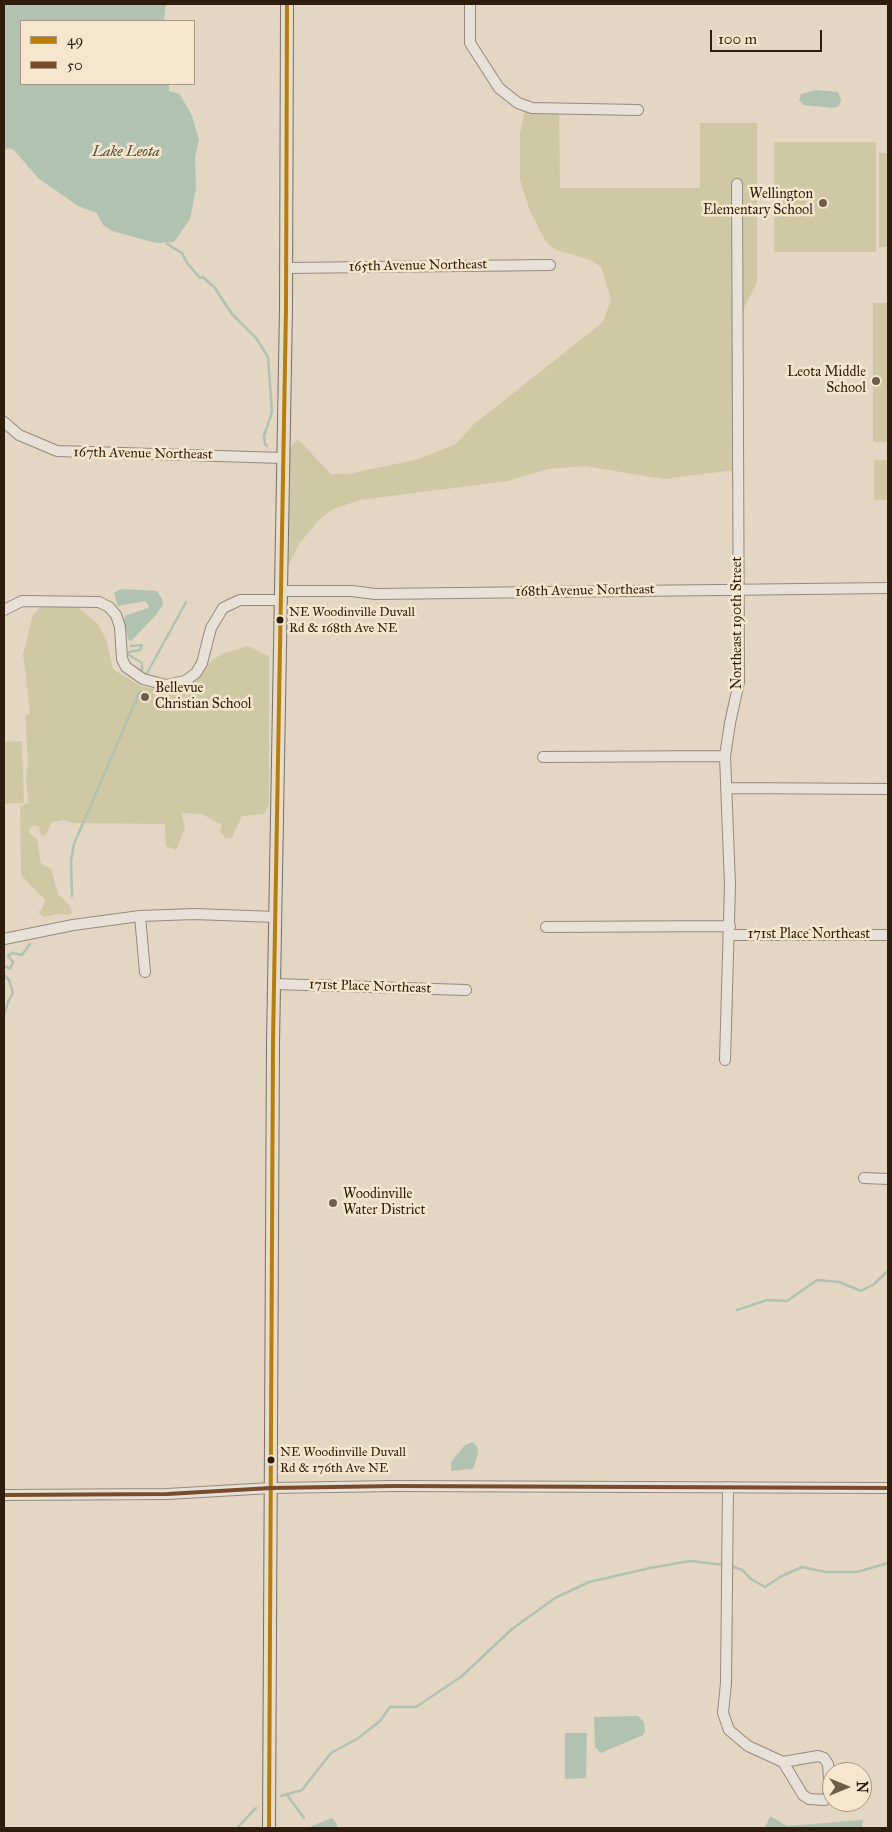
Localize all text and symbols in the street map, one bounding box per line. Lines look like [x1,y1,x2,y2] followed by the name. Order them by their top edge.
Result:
[20,20,195,85] legend
[712,20,824,52] scale bar
[718,30,757,48] text: 100 m
[67,31,83,49] text: 49
[67,56,83,74] text: 50
[92,143,160,161] water label: Lake Leota
[703,187,813,220] place label: Wellington Elementary School
[817,197,829,209] marker: Wellington Elementary School
[349,256,487,276] street label: 165th Avenue Northeast
[787,365,866,398] place label: Leota Middle School
[870,375,882,387] marker: Leota Middle School
[73,444,213,464] street label: 167th Avenue Northeast
[730,556,746,690] street label: Northeast 190th Street
[515,581,655,601] street label: 168th Avenue Northeast
[289,605,415,636] place label: NE Woodinville Duvall Rd & 168th Ave NE
[275,615,285,625] marker: NE Woodinville Duvall Rd & 168th Ave NE
[155,681,252,714] place label: Bellevue Christian School
[139,691,151,703] marker: Bellevue Christian School
[748,927,870,943] street label: 171st Place Northeast
[308,976,432,998] street label: 171st Place Northeast
[343,1187,425,1220] place label: Woodinville Water District
[327,1197,339,1209] marker: Woodinville Water District
[280,1445,406,1476] place label: NE Woodinville Duvall Rd & 176th Ave NE
[266,1455,276,1465] marker: NE Woodinville Duvall Rd & 176th Ave NE
[822,1762,872,1812] north arrow
[853,1781,870,1793] text: N

